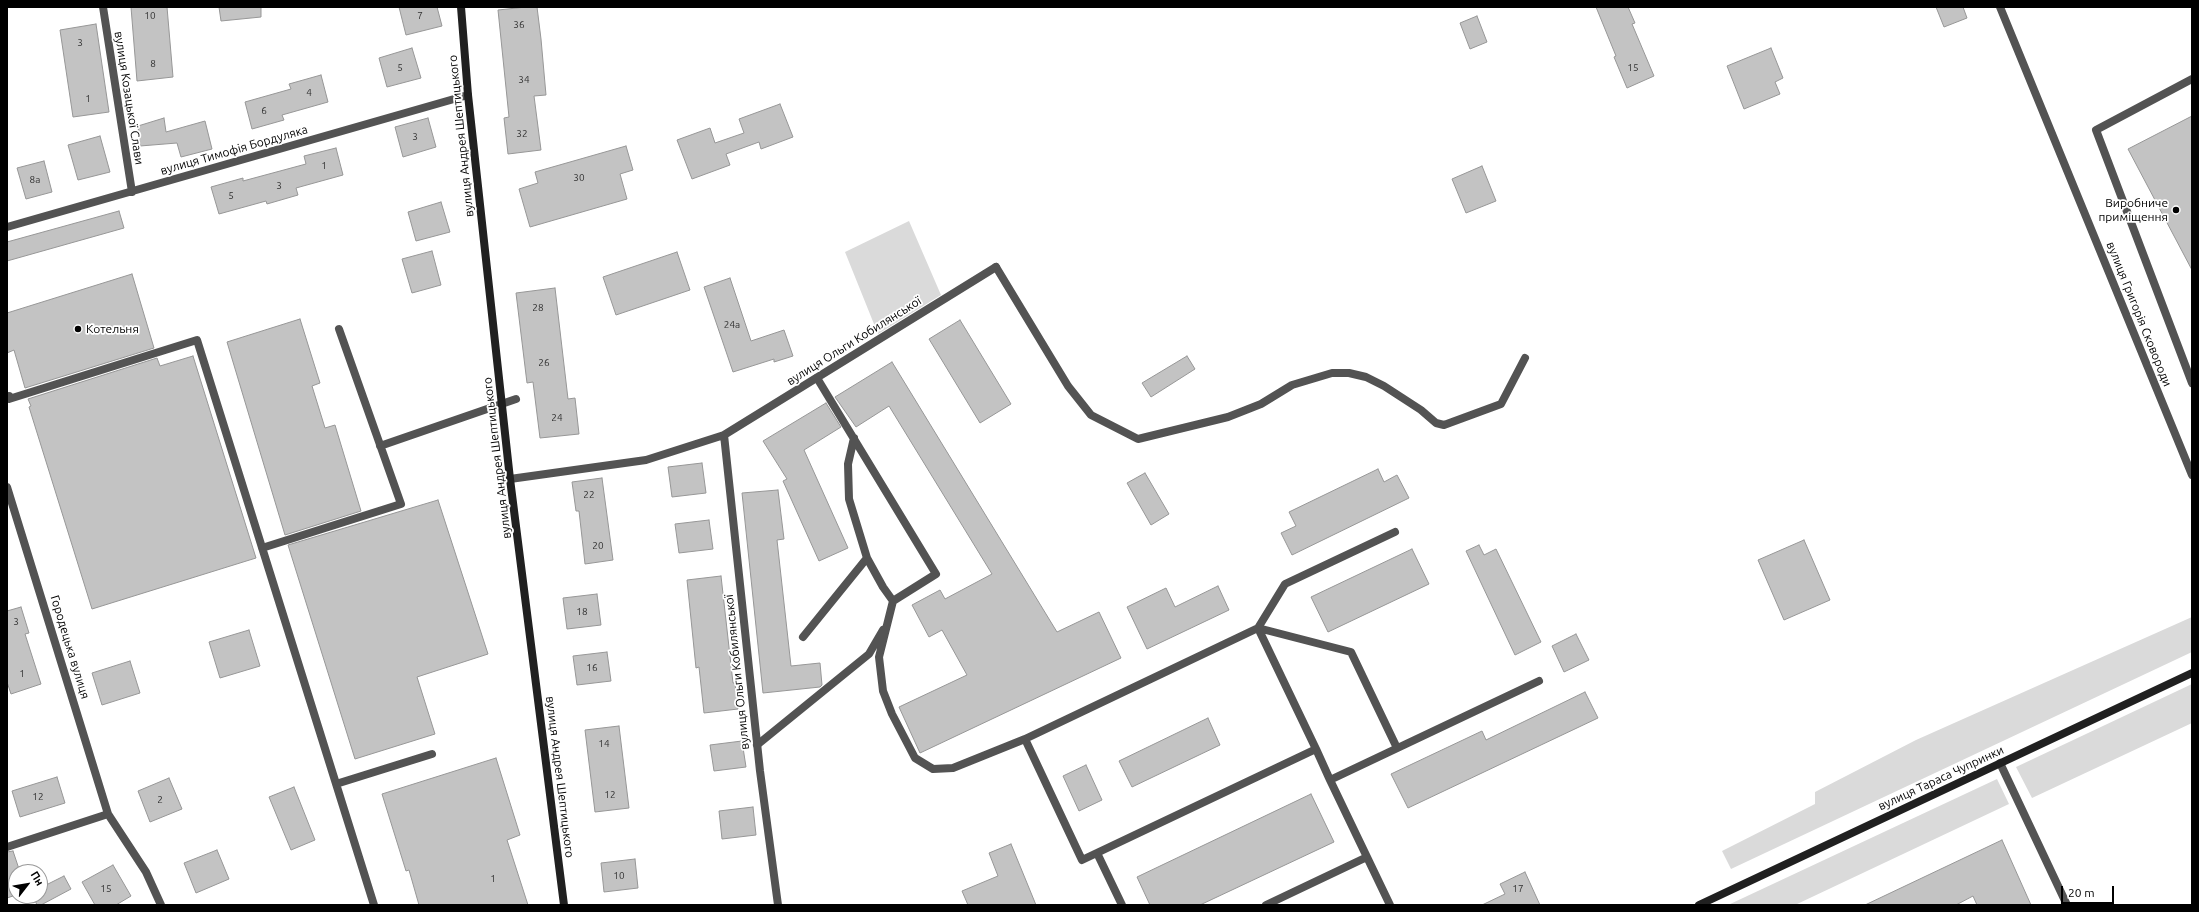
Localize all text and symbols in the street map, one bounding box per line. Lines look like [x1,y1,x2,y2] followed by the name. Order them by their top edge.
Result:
[144,10,156,22] house number: 10
[417,10,423,22] house number: 7
[513,19,525,31] house number: 36
[111,30,147,166] street label: вулиця Козацької Слави
[77,37,83,49] house number: 3
[445,54,477,218] street label: вулиця Андрея Шептицького
[150,58,156,70] house number: 8
[397,62,403,74] house number: 5
[1627,62,1639,74] house number: 15
[518,74,530,86] house number: 34
[306,87,312,99] house number: 4
[85,93,91,105] house number: 1
[261,105,267,117] house number: 6
[159,122,309,178] street label: вулиця Тимофія Бордуляка
[516,128,528,140] house number: 32
[412,131,418,143] house number: 3
[321,160,327,172] house number: 1
[573,172,585,184] house number: 30
[30,174,40,186] house number: 8а
[276,180,282,192] house number: 3
[228,190,234,202] house number: 5
[2098,196,2168,224] place label: Виробниче приміщення
[2171,205,2181,215] marker: Виробниче приміщення
[2103,240,2175,388] street label: вулиця Григорія Сковороди
[784,294,924,388] street label: вулиця Ольги Кобилянської
[532,302,544,314] house number: 28
[724,319,740,331] house number: 24а
[86,322,139,336] place label: Котельня
[73,324,83,334] marker: Котельня
[538,357,550,369] house number: 26
[480,376,514,540] street label: вулиця Андрея Шептицького
[551,412,563,424] house number: 24
[583,489,595,501] house number: 22
[592,540,604,552] house number: 20
[47,593,93,701] street label: Городецька вулиця
[722,594,752,750] street label: вулиця Ольги Кобилянської
[576,606,588,618] house number: 18
[13,616,19,628] house number: 3
[586,662,598,674] house number: 16
[19,668,25,680] house number: 1
[543,695,577,859] street label: вулиця Андрея Шептицького
[598,738,610,750] house number: 14
[1876,743,2006,813] street label: вулиця Тараса Чупринки
[604,789,616,801] house number: 12
[32,791,44,803] house number: 12
[157,794,163,806] house number: 2
[8,864,48,904] north arrow
[29,869,46,888] text: Пн
[613,870,625,882] house number: 10
[490,873,496,885] house number: 1
[2063,878,2116,904] scale bar
[100,883,112,895] house number: 15
[1512,883,1524,895] house number: 17
[2068,886,2095,899] text: 20 m

